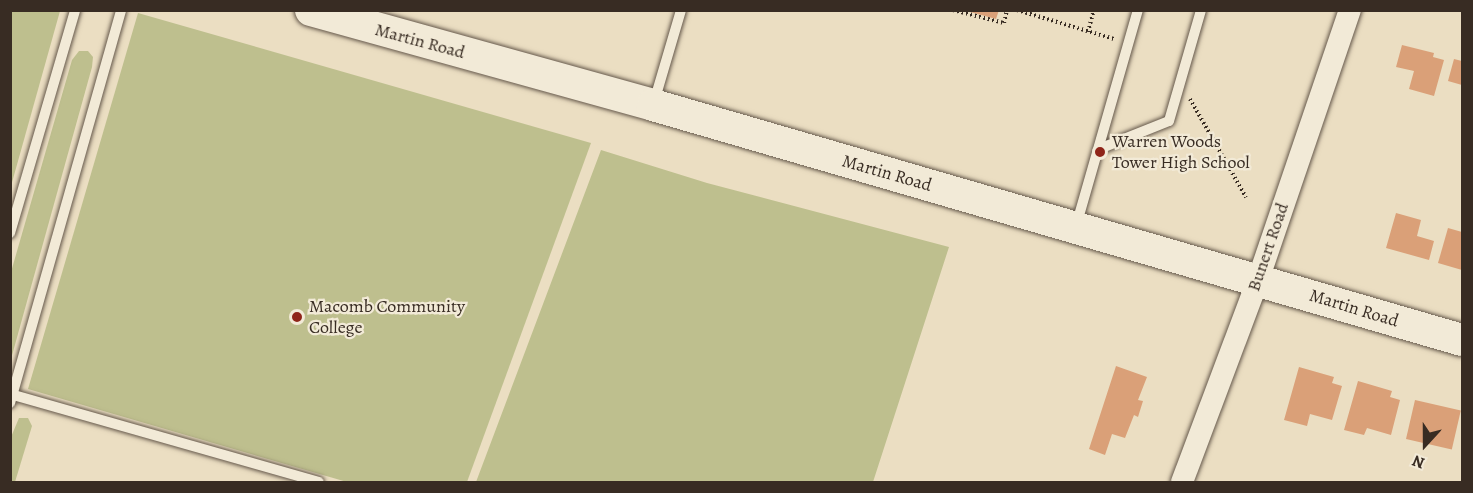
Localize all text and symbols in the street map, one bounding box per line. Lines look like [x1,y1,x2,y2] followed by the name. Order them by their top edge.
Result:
[373,19,467,63] street label: Martin Road
[1112,131,1250,174] place label: Warren Woods Tower High School
[1093,145,1107,159] marker: Warren Woods Tower High School
[840,150,934,196] street label: Martin Road
[1243,200,1293,294] street label: Bunert Road
[1307,284,1401,332] street label: Martin Road
[309,296,465,338] place label: Macomb Community College
[290,310,304,324] marker: Macomb Community College
[1395,415,1455,475] north arrow
[1409,449,1428,474] text: N

